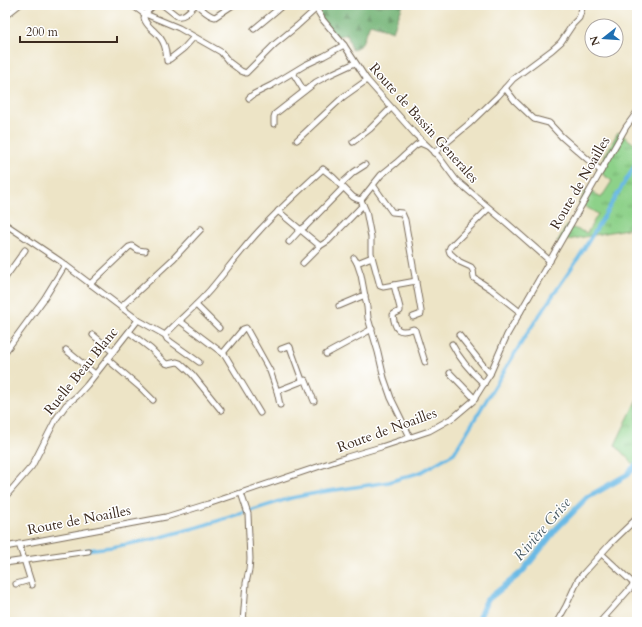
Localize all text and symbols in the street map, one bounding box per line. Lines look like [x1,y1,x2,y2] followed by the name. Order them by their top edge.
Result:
[20,18,117,44] scale bar
[584,18,624,58] north arrow
[26,24,59,40] text: 200 m
[586,34,603,48] text: N
[365,59,483,187] street label: Route de Bassin Generales
[546,133,615,233] street label: Route de Noailles
[40,323,122,419] street label: Ruelle Beau Blanc
[335,403,440,457] street label: Route de Noailles
[509,493,575,565] water label: Rivière Grise
[26,501,133,539] street label: Route de Noailles

